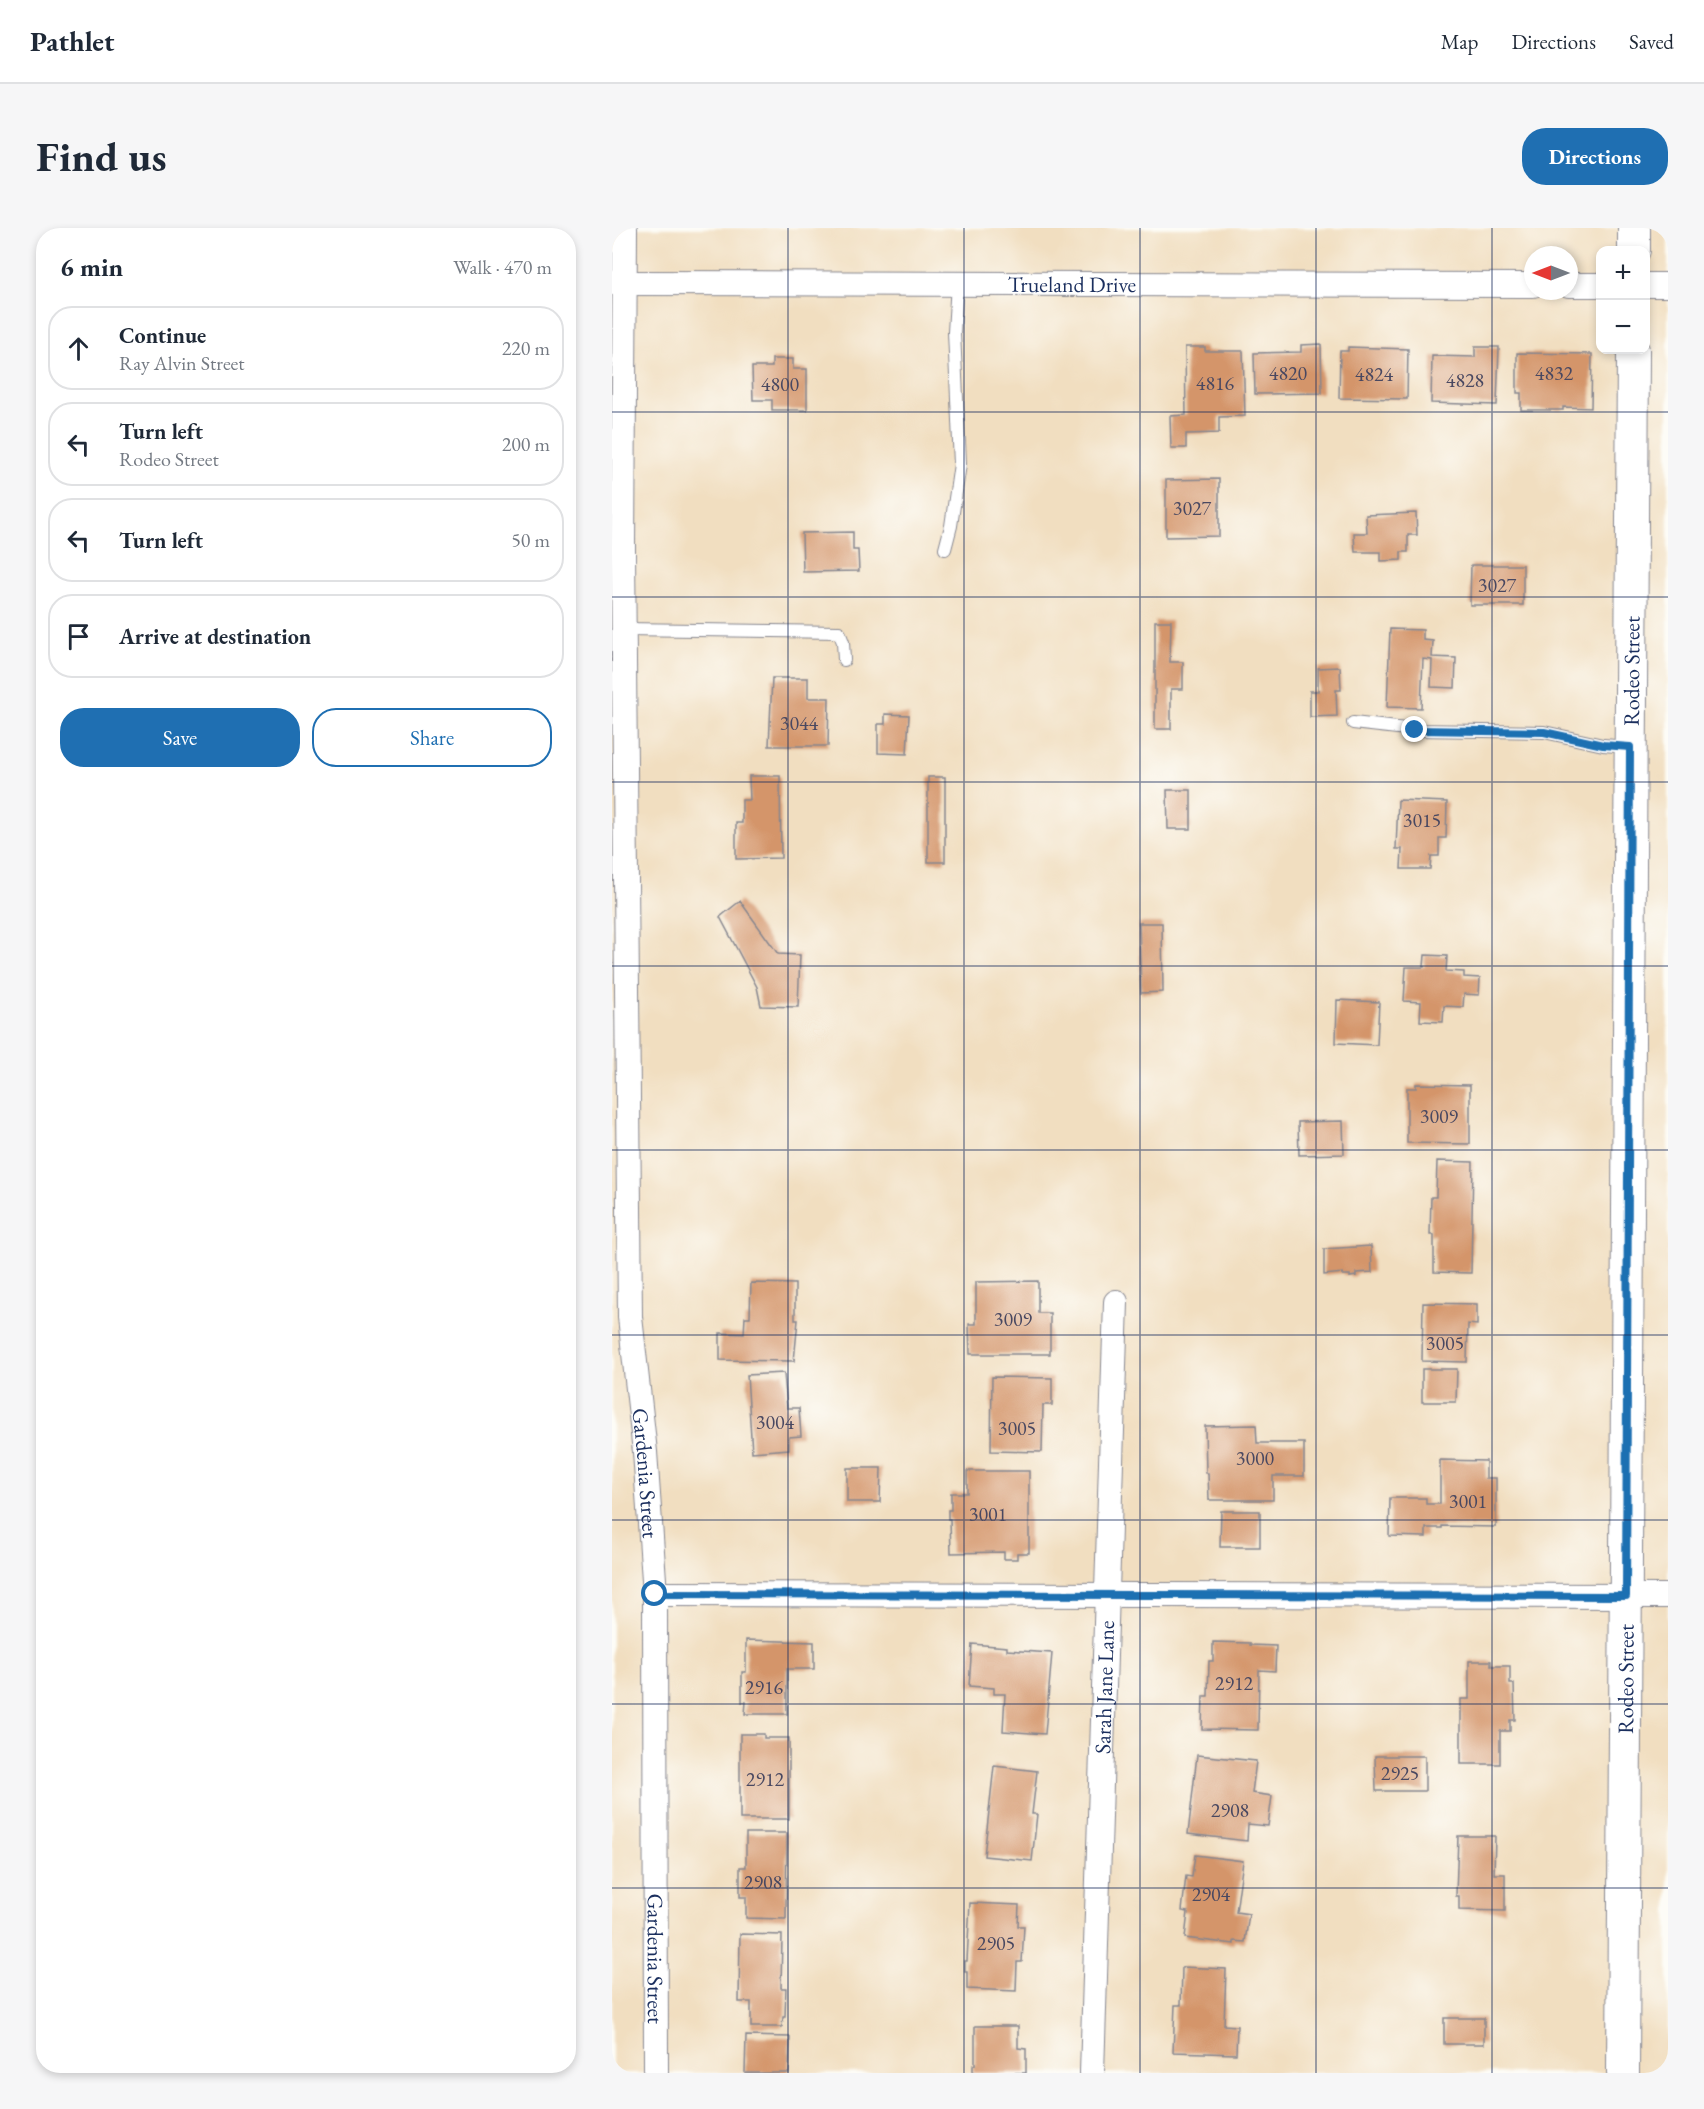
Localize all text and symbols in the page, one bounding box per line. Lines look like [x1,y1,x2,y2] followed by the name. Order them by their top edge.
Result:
[30,23,114,59] text: Pathlet
[1441,28,1478,55] text: Map
[1511,28,1596,55] text: Directions
[1629,28,1674,55] text: Saved
[1522,128,1668,185] button: Directions
[36,129,167,184] text: Find us
[1524,246,1578,300] north arrow
[1596,246,1650,354] map controls
[1596,246,1650,300] button: +
[60,250,123,284] text: 6 min
[453,254,552,280] text: Walk · 470 m
[1008,270,1137,299] street label: Trueland Drive
[1596,300,1650,354] button: −
[119,321,206,350] text: Continue
[62,332,95,365] icon: ahead
[502,335,550,361] text: 220 m
[119,350,245,376] text: Ray Alvin Street
[1269,360,1308,386] house number: 4820
[1535,360,1574,386] house number: 4832
[1355,361,1394,387] house number: 4824
[1446,367,1484,393] house number: 4828
[1196,370,1235,396] house number: 4816
[761,371,800,397] house number: 4800
[119,417,203,446] text: Turn left
[62,428,95,461] icon: left
[502,431,550,457] text: 200 m
[119,446,219,472] text: Rodeo Street
[1173,495,1212,521] house number: 3027
[62,524,95,557] icon: left
[119,526,203,555] text: Turn left
[511,527,550,553] text: 50 m
[1478,572,1517,598] house number: 3027
[1617,616,1646,726] street label: Rodeo Street
[62,620,95,653] icon: arrive
[119,622,311,651] text: Arrive at destination
[60,708,300,767] button: Save
[312,708,552,767] button: Share
[780,710,819,736] house number: 3044
[1401,716,1427,742] route end
[1403,807,1441,833] house number: 3015
[1420,1103,1459,1129] house number: 3009
[994,1306,1033,1332] house number: 3009
[1426,1330,1464,1356] house number: 3005
[625,1407,665,1539] street label: Gardenia Street
[756,1409,795,1435] house number: 3004
[998,1415,1036,1441] house number: 3005
[1236,1445,1275,1471] house number: 3000
[1449,1488,1487,1514] house number: 3001
[969,1501,1007,1527] house number: 3001
[641,1580,667,1606] route start
[1088,1620,1121,1754] street label: Sarah Jane Lane
[1611,1624,1641,1734] street label: Rodeo Street
[1215,1670,1254,1696] house number: 2912
[745,1674,784,1700] house number: 2916
[1381,1760,1419,1786] house number: 2925
[746,1766,785,1792] house number: 2912
[1211,1797,1249,1823] house number: 2908
[744,1869,782,1895] house number: 2908
[1192,1881,1231,1907] house number: 2904
[641,1893,670,2024] street label: Gardenia Street
[977,1930,1015,1956] house number: 2905

